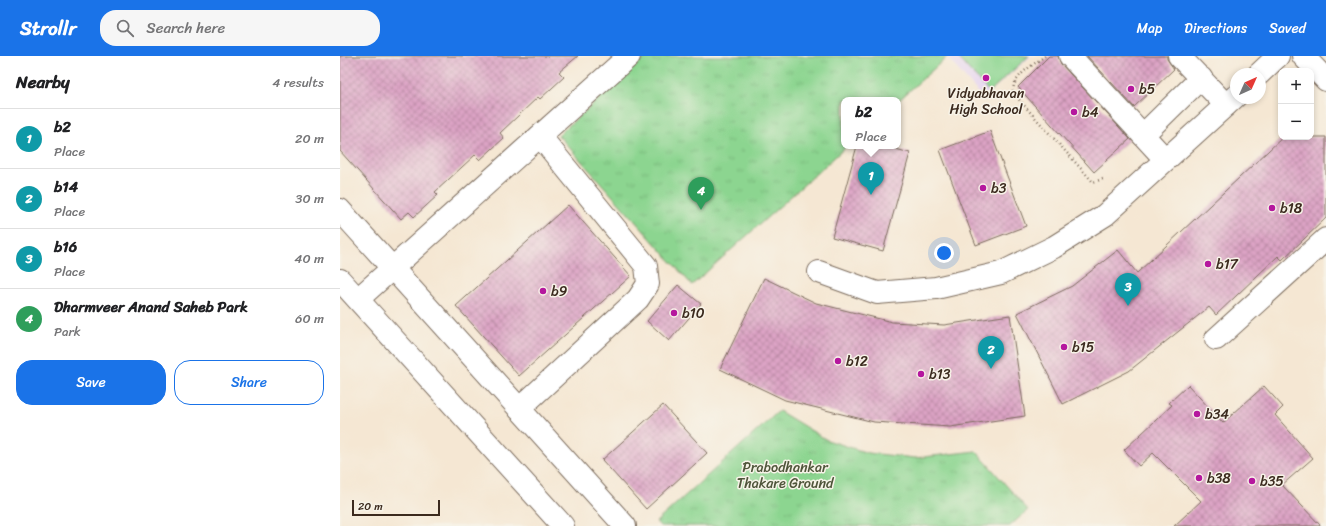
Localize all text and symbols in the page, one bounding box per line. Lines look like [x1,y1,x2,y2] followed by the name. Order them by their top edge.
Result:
[100,10,380,46] search box
[20,12,76,45] text: Strollr
[146,15,225,41] text: Search here
[1136,16,1162,41] text: Map
[1184,16,1247,41] text: Directions
[1269,16,1306,41] text: Saved
[114,17,136,39] icon: search
[16,67,70,97] text: Nearby
[1230,68,1266,104] north arrow
[1278,68,1314,140] map controls
[1278,68,1314,104] button: +
[272,71,324,94] text: 4 results
[981,73,991,83] marker: Vidyabhavan High School
[1139,77,1156,102] place label: b5
[948,81,1025,122] place label: Vidyabhavan High School
[1126,84,1136,94] marker: b5
[841,97,901,149] popup
[855,99,872,125] text: b2
[1082,100,1099,125] place label: b4
[1278,104,1314,140] button: −
[1069,107,1079,117] marker: b4
[54,114,71,140] text: b2
[855,125,887,148] text: Place
[26,127,32,150] text: 1
[295,127,324,150] text: 20 m
[54,140,85,163] text: Place
[858,162,884,195] pin: 1
[54,174,78,200] text: b14
[991,176,1007,201] place label: b3
[688,177,714,210] pin: 4
[978,183,988,193] marker: b3
[25,187,33,210] text: 2
[295,187,324,210] text: 30 m
[1280,196,1303,221] place label: b18
[54,200,85,223] text: Place
[1267,203,1277,213] marker: b18
[54,234,77,260] text: b16
[934,243,954,263] your location
[25,247,33,270] text: 3
[294,247,324,270] text: 40 m
[1216,252,1239,277] place label: b17
[1203,259,1213,269] marker: b17
[54,260,85,283] text: Place
[1115,273,1141,306] pin: 3
[551,279,568,304] place label: b9
[538,286,548,296] marker: b9
[54,294,248,320] text: Dharmveer Anand Saheb Park
[682,301,705,326] place label: b10
[25,307,33,330] text: 4
[295,307,324,330] text: 60 m
[669,308,679,318] marker: b10
[54,320,81,343] text: Park
[1072,335,1095,360] place label: b15
[978,336,1004,369] pin: 2
[1059,342,1069,352] marker: b15
[846,349,868,374] place label: b12
[833,356,843,366] marker: b12
[16,360,166,405] button: Save
[174,360,324,405] button: Share
[929,362,951,387] place label: b13
[916,369,926,379] marker: b13
[1205,402,1229,427] place label: b34
[1192,409,1202,419] marker: b34
[737,455,835,496] park label: Prabodhankar Thakare Ground
[1207,466,1231,491] place label: b38
[1260,469,1284,494] place label: b35
[1194,473,1204,483] marker: b38
[1247,476,1257,486] marker: b35
[358,497,383,516] text: 20 m
[352,498,440,517] scale bar

